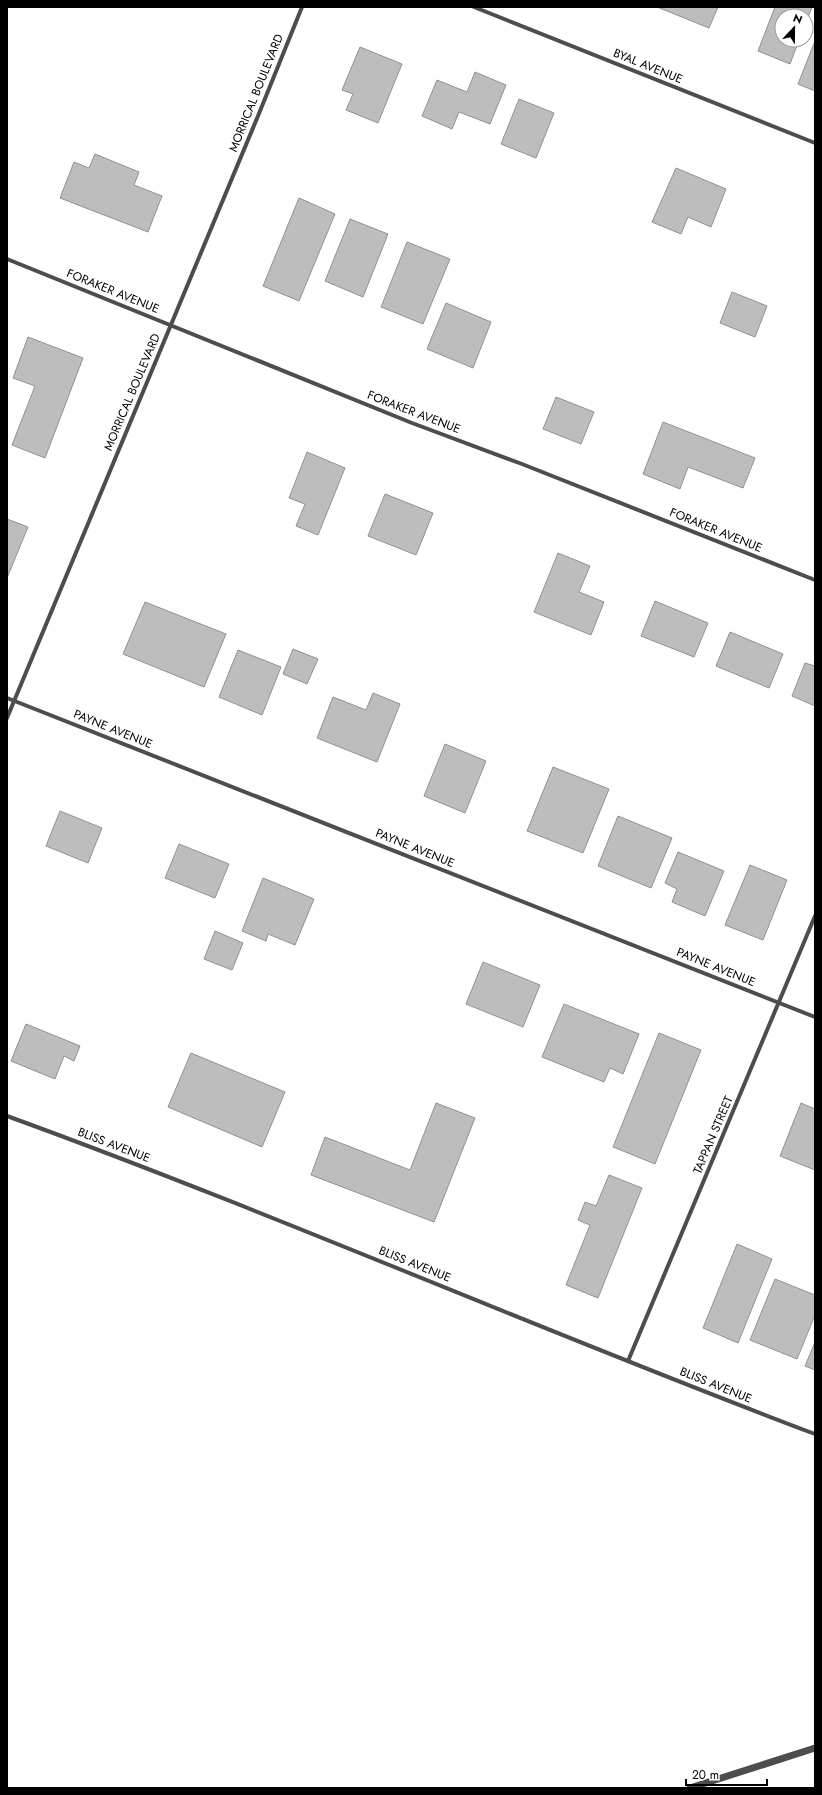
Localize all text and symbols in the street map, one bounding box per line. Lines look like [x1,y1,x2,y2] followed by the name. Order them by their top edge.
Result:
[774,8,814,48] north arrow
[791,10,805,28] text: N
[224,31,288,155] street label: MORRICAL BOULEVARD
[611,44,685,88] street label: BYAL AVENUE
[64,264,162,318] street label: FORAKER AVENUE
[99,331,165,453] street label: MORRICAL BOULEVARD
[365,386,463,438] street label: FORAKER AVENUE
[667,503,765,557] street label: FORAKER AVENUE
[71,705,155,753] street label: PAYNE AVENUE
[373,824,457,872] street label: PAYNE AVENUE
[674,943,758,991] street label: PAYNE AVENUE
[688,1093,738,1177] street label: TAPPAN STREET
[75,1123,153,1167] street label: BLISS AVENUE
[376,1241,454,1287] street label: BLISS AVENUE
[677,1362,755,1408] street label: BLISS AVENUE
[686,1761,767,1787] scale bar
[692,1766,719,1784] text: 20 m

